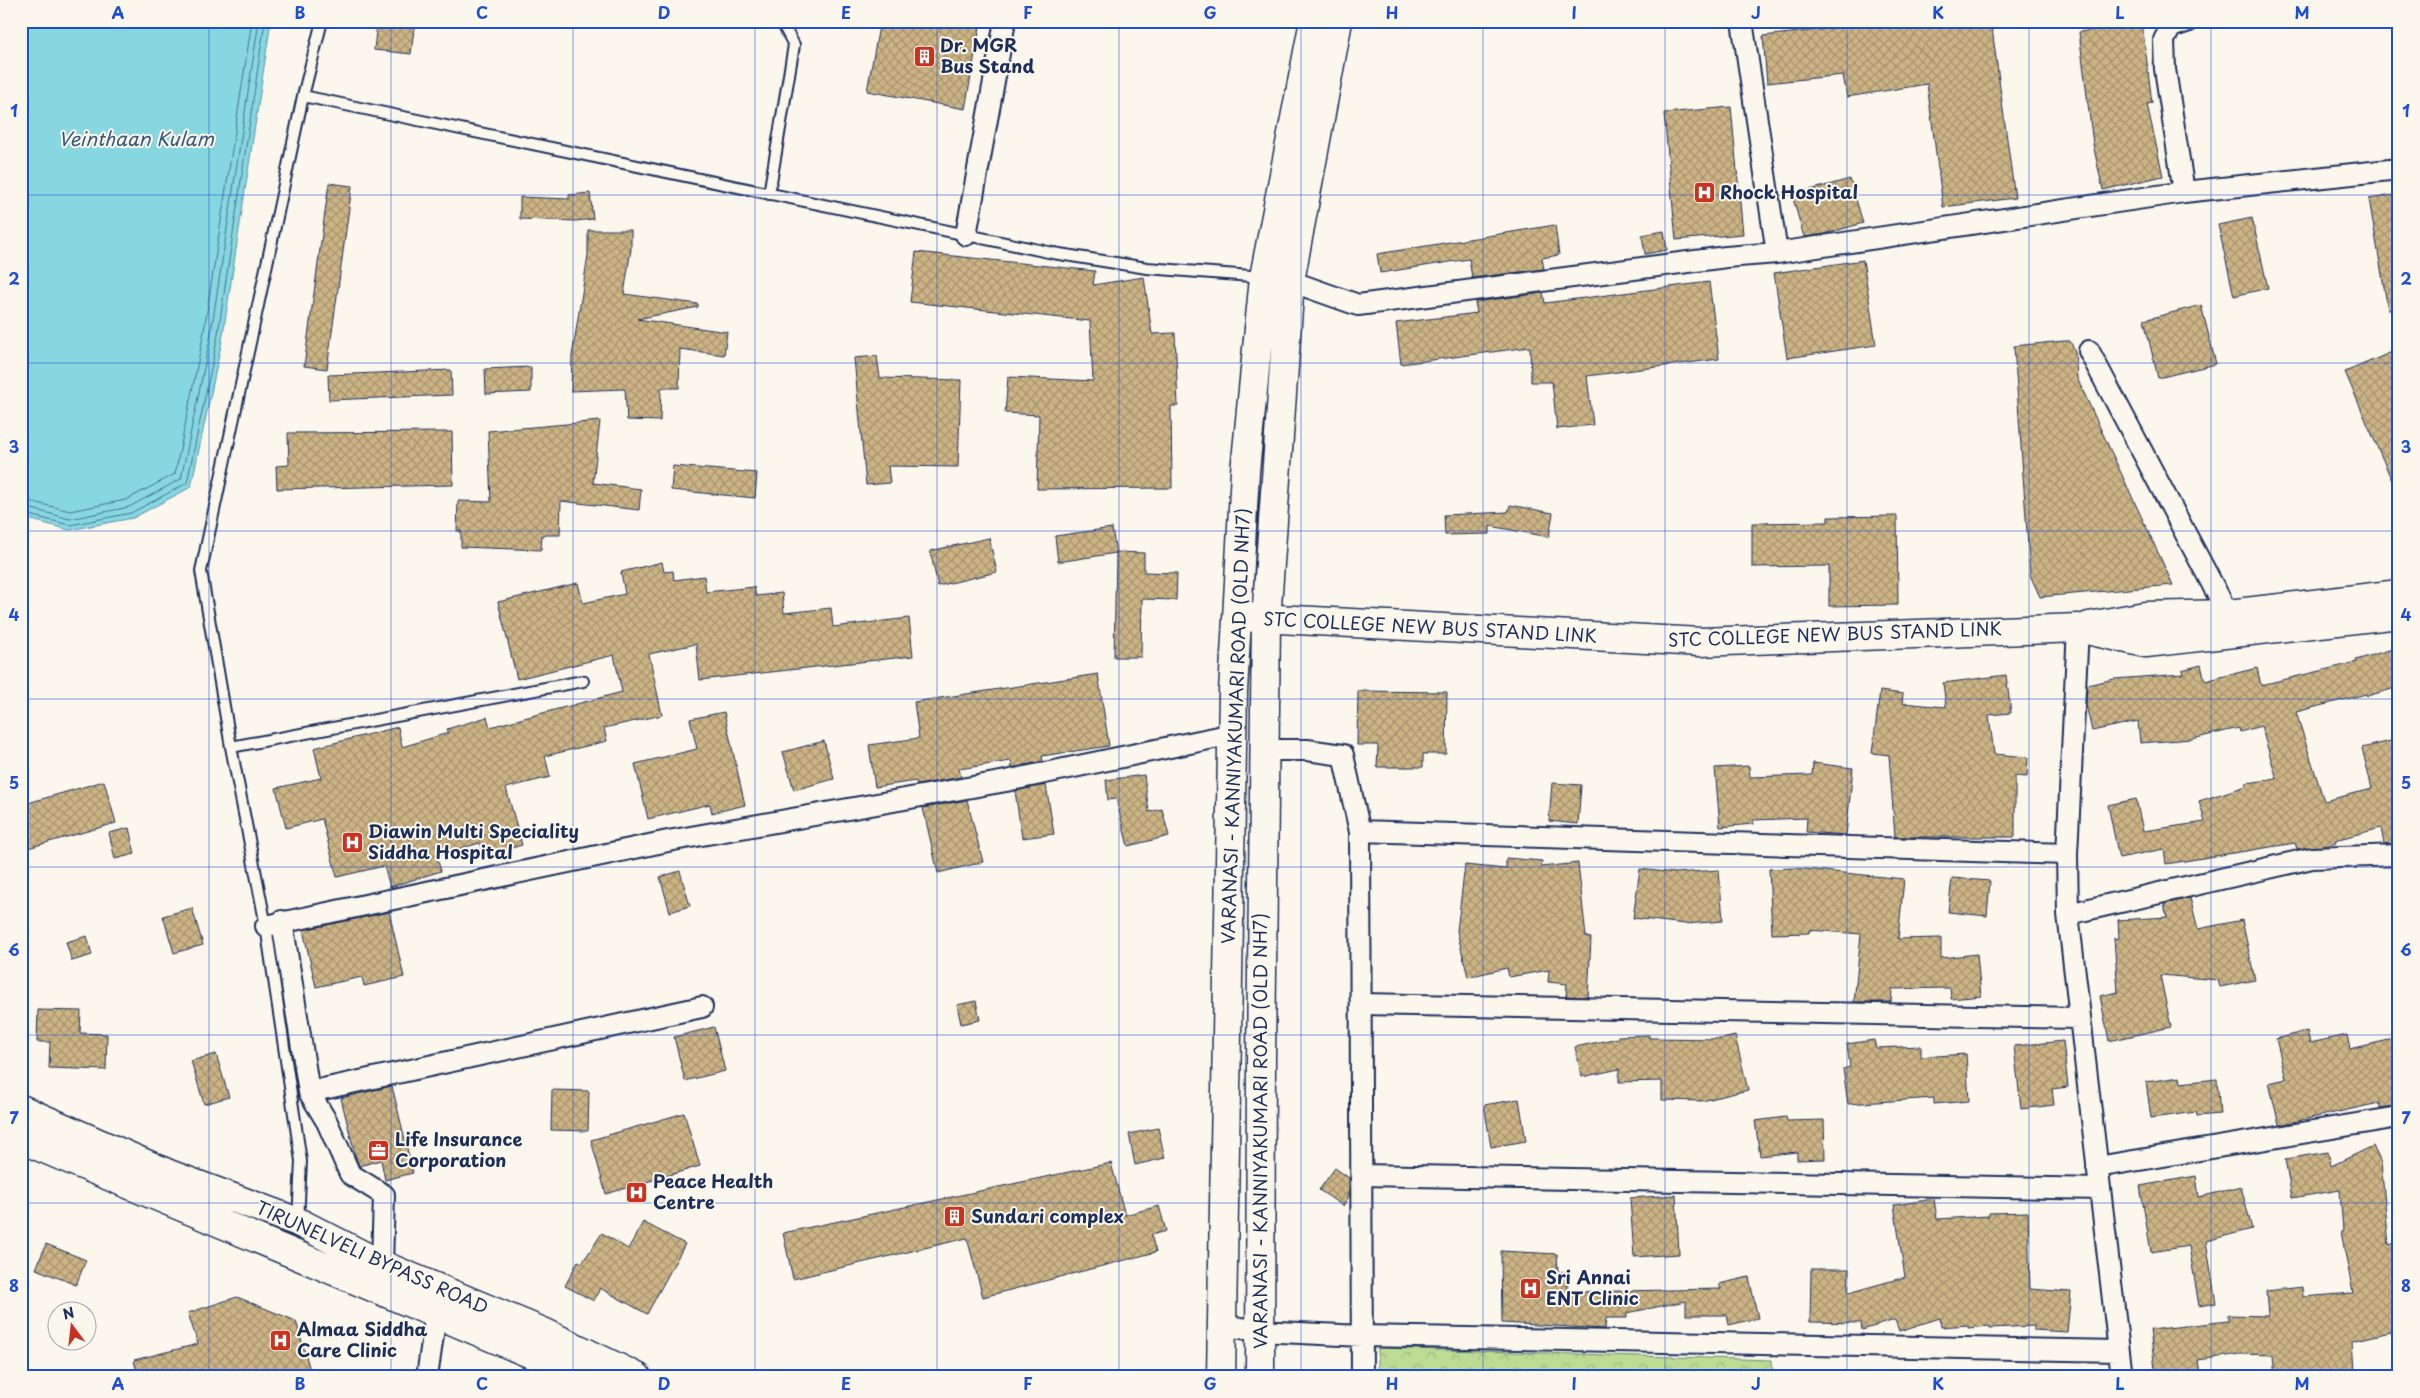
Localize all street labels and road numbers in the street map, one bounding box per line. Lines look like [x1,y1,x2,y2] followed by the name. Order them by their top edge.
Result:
[1213,507,1256,944] street label: VARANASI - KANNIYAKUMARI ROAD (OLD NH7)
[1263,604,1598,649] street label: STC COLLEGE NEW BUS STAND LINK
[1668,614,2002,653] street label: STC COLLEGE NEW BUS STAND LINK
[1246,913,1273,1349] street label: VARANASI - KANNIYAKUMARI ROAD (OLD NH7)
[252,1193,493,1320] street label: TIRUNELVELI BYPASS ROAD

